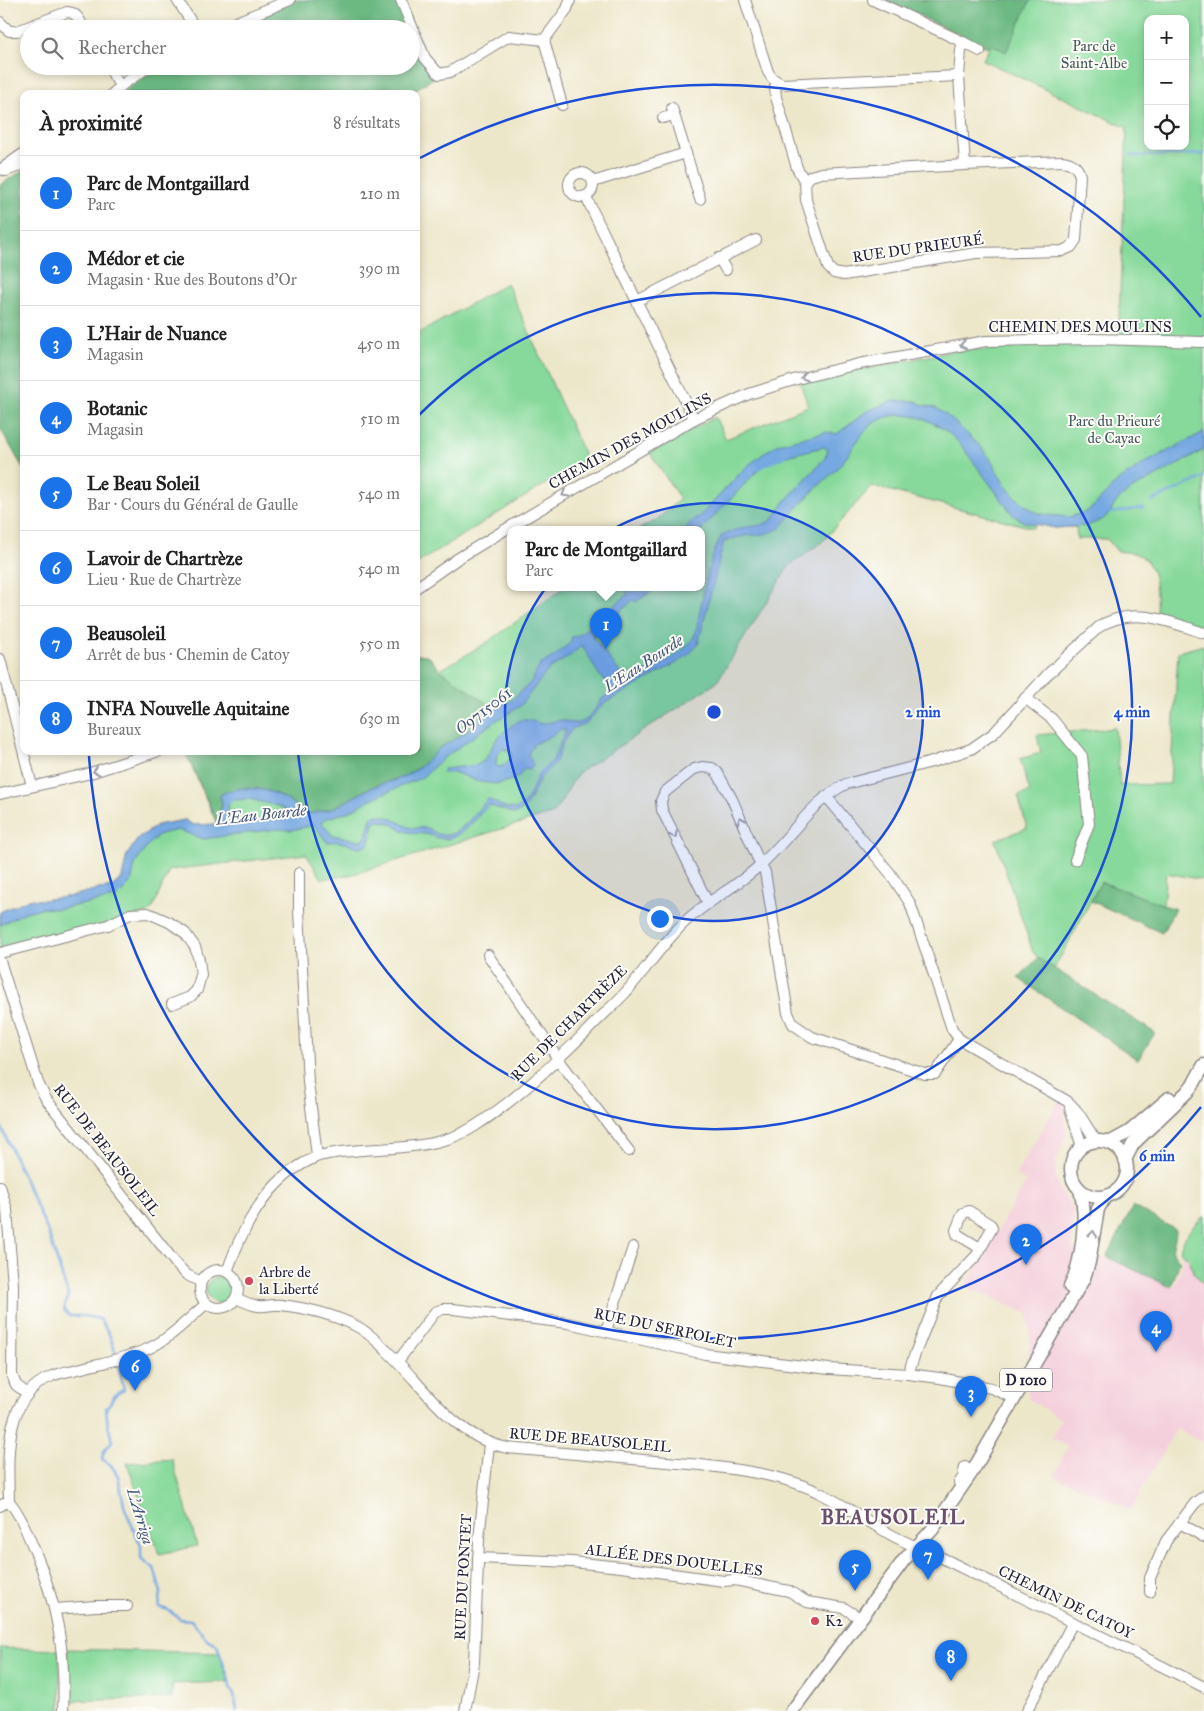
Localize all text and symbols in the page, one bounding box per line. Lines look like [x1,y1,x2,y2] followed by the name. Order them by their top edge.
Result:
[1144,15,1189,150] map controls
[1144,15,1189,60] button: +
[20,20,420,75] search box
[38,34,66,62] icon: search
[78,36,166,59] text: Rechercher
[1061,37,1127,72] park label: Parc de Saint-Albe
[1144,60,1189,105] button: −
[1144,105,1189,150] button: locate
[40,110,142,136] text: À proximité
[333,113,400,132] text: 8 résultats
[87,172,249,195] text: Parc de Montgaillard
[53,184,59,203] text: 1
[360,184,400,203] text: 210 m
[87,195,115,214] text: Parc
[851,229,985,266] street label: RUE DU PRIEURÉ
[87,247,185,270] text: Médor et cie
[52,259,60,278] text: 2
[359,259,400,278] text: 390 m
[87,270,297,289] text: Magasin · Rue des Boutons d'Or
[988,318,1172,336] street label: CHEMIN DES MOULINS
[87,322,227,345] text: L'Hair de Nuance
[53,334,59,353] text: 3
[357,334,400,353] text: 450 m
[959,339,967,349] one-way arrow
[87,345,143,364] text: Magasin
[800,371,809,381] one-way arrow
[546,389,714,493] street label: CHEMIN DES MOULINS
[87,397,147,420] text: Botanic
[52,409,60,428] text: 4
[360,409,400,428] text: 510 m
[1068,412,1161,447] park label: Parc du Prieuré de Cayac
[87,420,143,439] text: Magasin
[87,472,200,495] text: Le Beau Soleil
[52,484,60,503] text: 5
[358,484,400,503] text: 540 m
[561,488,570,498] one-way arrow
[87,495,298,514] text: Bar · Cours du Général de Gaulle
[507,526,705,591] popup
[525,538,687,561] text: Parc de Montgaillard
[87,547,243,570] text: Lavoir de Chartrèze
[52,559,60,578] text: 6
[358,559,400,578] text: 540 m
[525,561,553,580] text: Parc
[87,570,241,589] text: Lieu · Rue de Chartrèze
[590,608,622,649] pin: 1
[87,622,166,645] text: Beausoleil
[599,630,687,697] water label: L'Eau Bourde
[52,634,60,653] text: 7
[359,634,400,653] text: 550 m
[87,645,289,664] text: Arrêt de bus · Chemin de Catoy
[451,683,515,738] water label: O9715061
[87,697,289,720] text: INFA Nouvelle Aquitaine
[705,703,723,721] centre of rings
[905,703,942,721] text: 2 min
[1114,703,1151,722] text: 4 min
[52,709,60,728] text: 8
[359,709,400,728] text: 630 m
[87,720,141,739] text: Bureaux
[92,766,100,776] one-way arrow
[214,800,308,829] water label: L'Eau Bourde
[737,816,748,825] one-way arrow
[668,830,678,839] one-way arrow
[647,906,673,932] your location
[506,960,631,1085] street label: RUE DE CHARTRÈZE
[50,1080,164,1220] street label: RUE DE BEAUSOLEIL
[1139,1147,1176,1165] text: 6 min
[1010,1224,1042,1265] pin: 2
[1088,1230,1098,1239] one-way arrow
[258,1263,319,1298] place label: Arbre de la Liberté
[243,1275,255,1287] marker: Arbre de la Liberté
[592,1304,738,1352] street label: RUE DU SERPOLET
[1140,1311,1172,1352] pin: 4
[119,1350,151,1391] pin: 6
[1000,1368,1052,1392] road number: D 1010
[955,1376,987,1417] pin: 3
[508,1424,672,1456] street label: RUE DE BEAUSOLEIL
[123,1485,158,1547] water label: L'Arriga
[821,1505,965,1529] district label: BEAUSOLEIL
[451,1513,475,1641] street label: RUE DU PONTET
[583,1539,764,1580] street label: ALLÉE DES DOUELLES
[912,1539,944,1580] pin: 7
[839,1550,871,1591] pin: 5
[995,1561,1137,1643] street label: CHEMIN DE CATOY
[825,1612,844,1630] place label: K2
[809,1615,821,1627] marker: K2
[935,1640,967,1681] pin: 8

